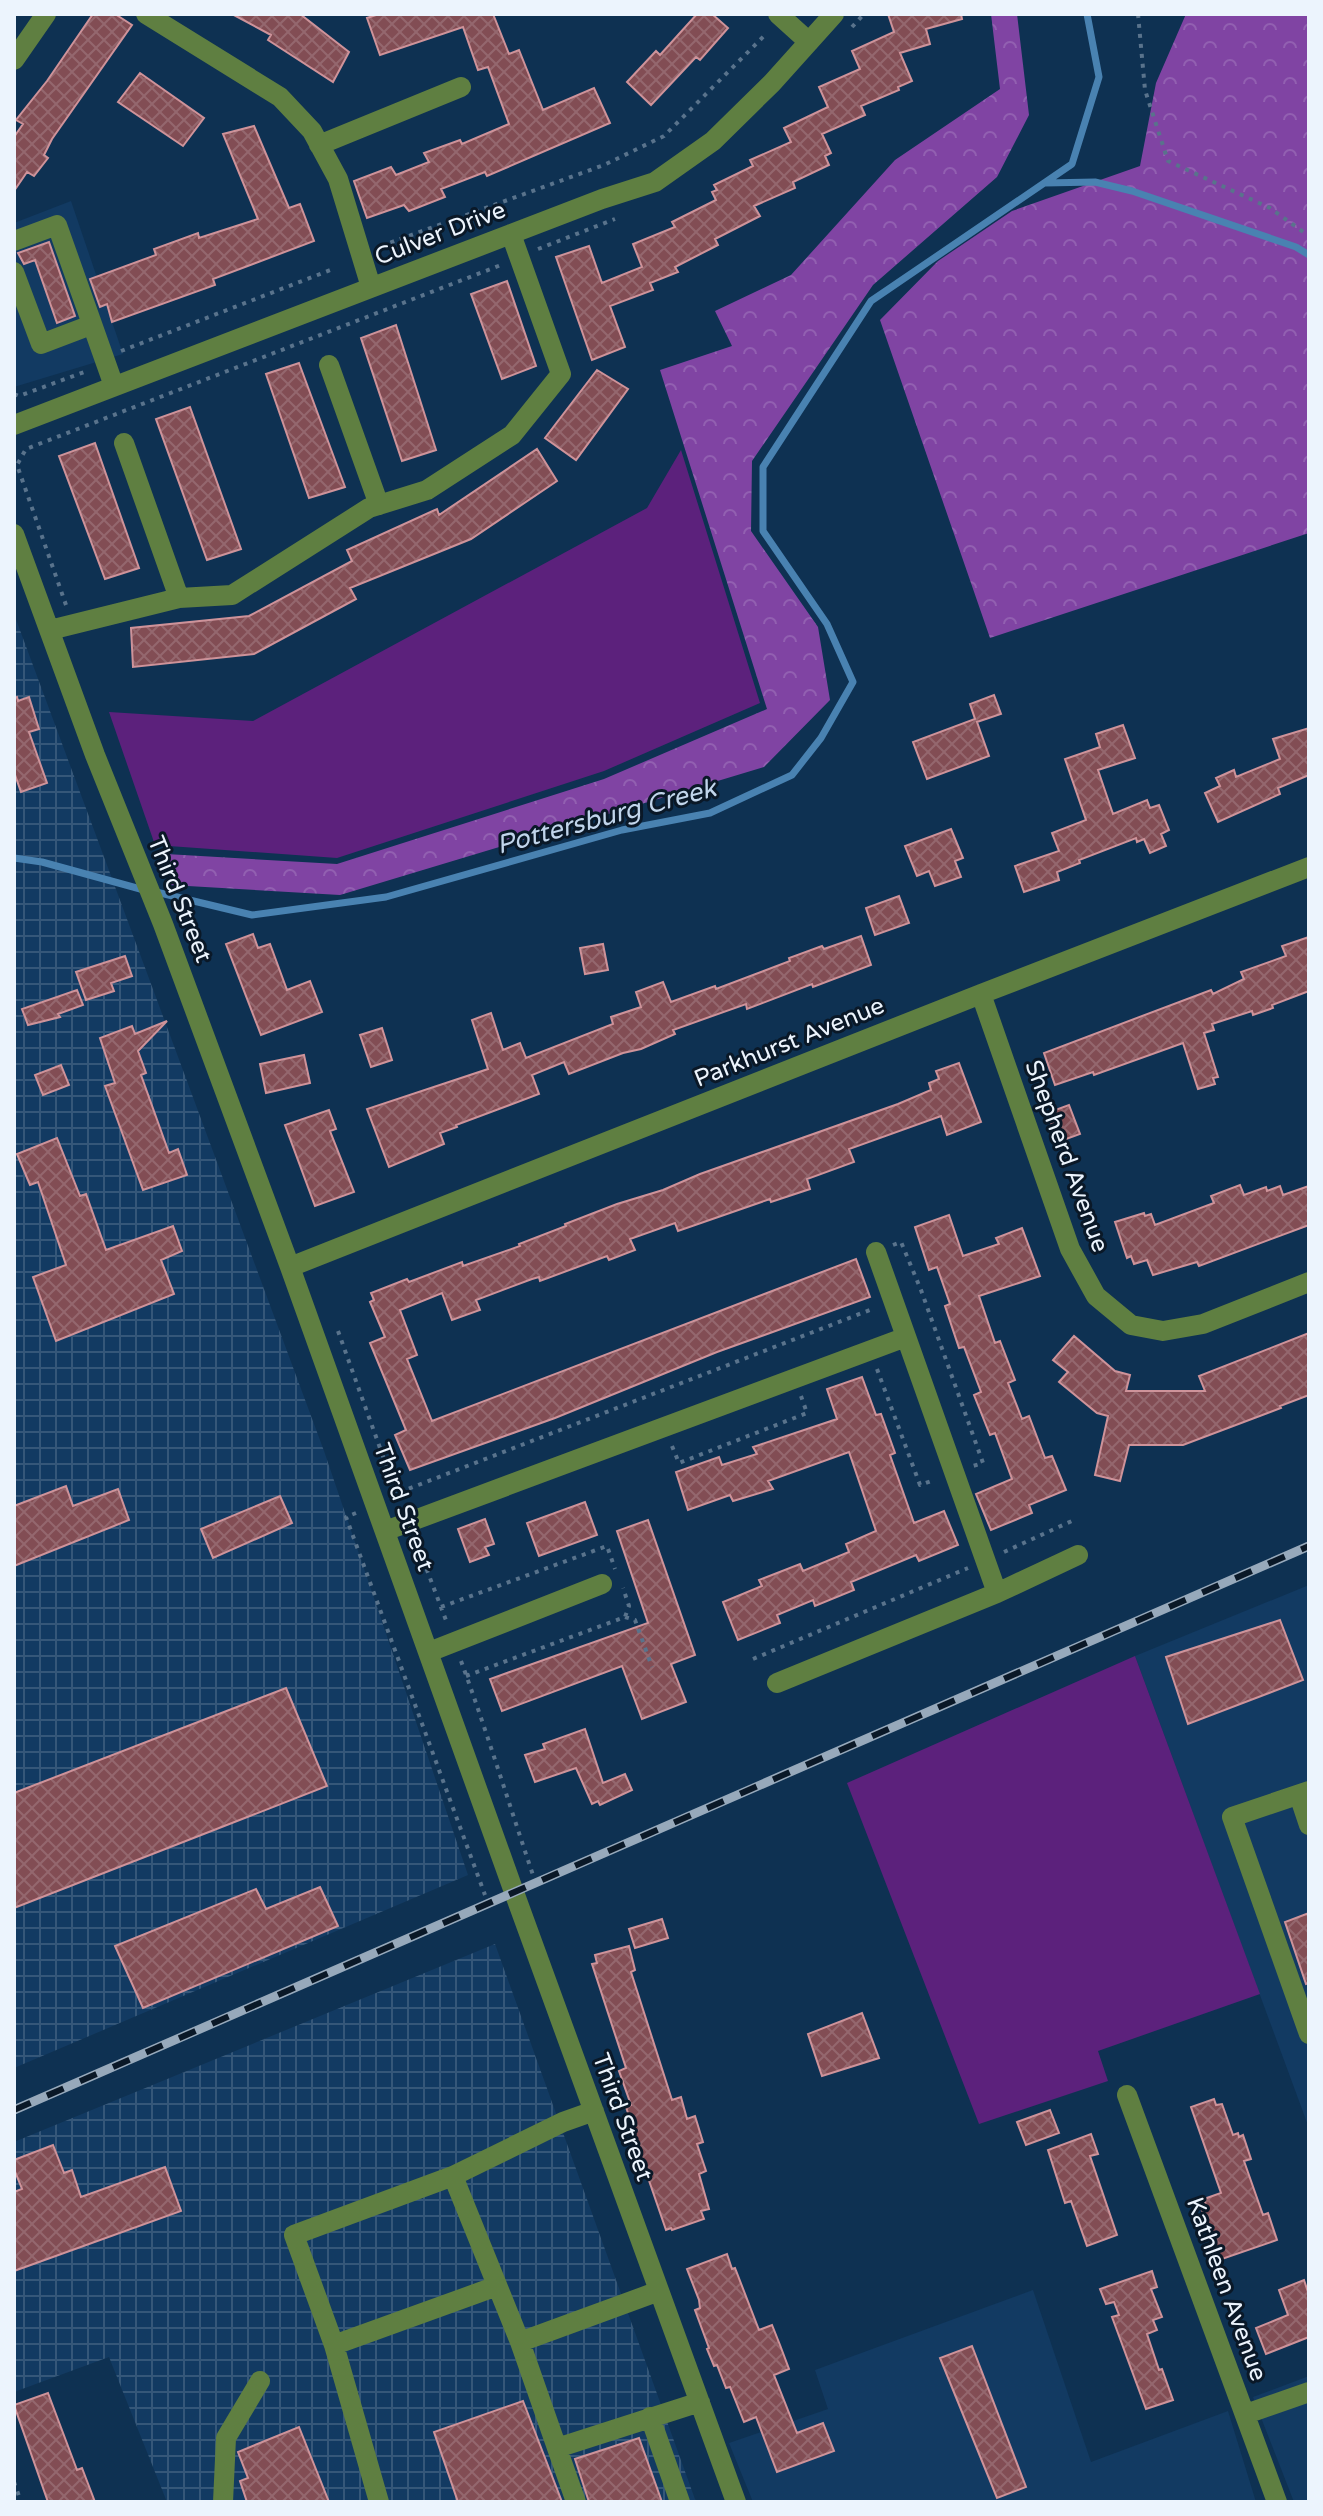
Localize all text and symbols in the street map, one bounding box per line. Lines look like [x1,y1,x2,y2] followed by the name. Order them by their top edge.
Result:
[371,195,510,272] street label: Culver Drive
[493,772,721,861] water label: Pottersburg Creek
[141,832,218,967] street label: Third Street
[690,991,888,1094] street label: Parkhurst Avenue
[1018,1056,1115,1256] street label: Shepherd Avenue
[367,1439,440,1575] street label: Third Street
[586,2049,659,2185] street label: Third Street
[1180,2194,1273,2385] street label: Kathleen Avenue

